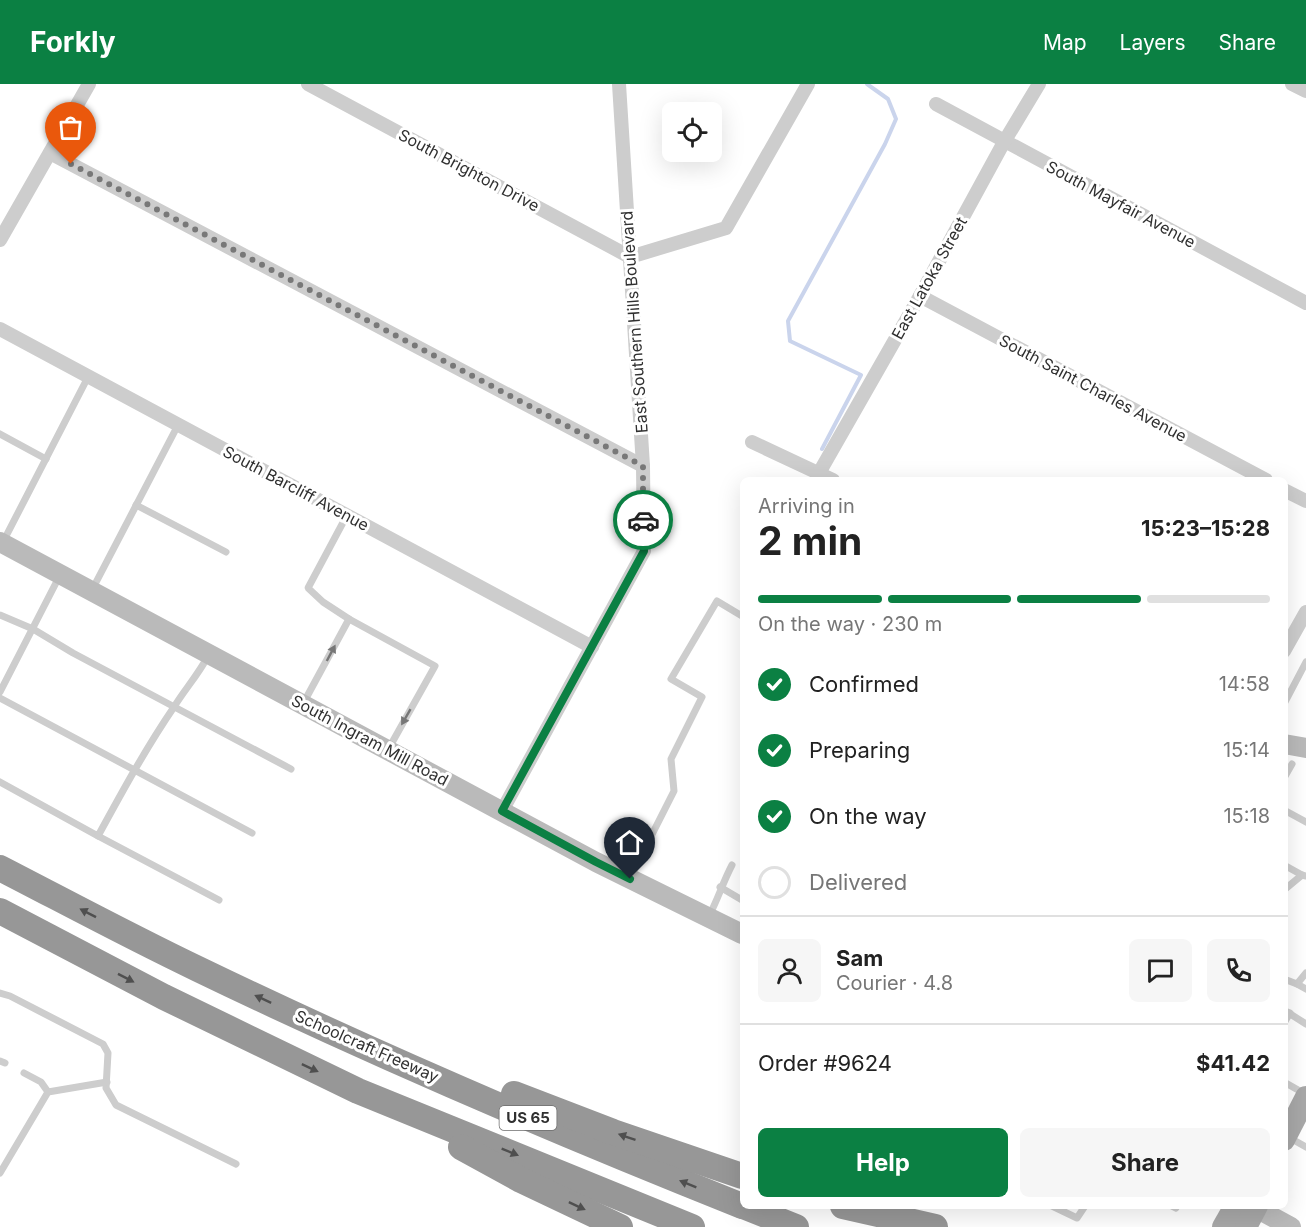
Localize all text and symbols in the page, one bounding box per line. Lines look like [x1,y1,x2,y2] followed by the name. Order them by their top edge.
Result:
[30,25,116,59] text: Forkly
[1043,30,1087,55] text: Map
[1120,30,1186,55] text: Layers
[1219,30,1276,55] text: Share
[45,102,96,164] pin
[662,102,722,162] map controls
[662,102,722,162] button: locate
[54,111,87,144] icon: bag
[395,124,543,216] street label: South Brighton Drive
[1043,156,1199,252] street label: South Mayfair Avenue
[616,210,652,434] street label: East Southern Hills Boulevard
[887,213,971,343] street label: East Latoka Street
[996,330,1190,446] street label: South Saint Charles Avenue
[220,441,372,535] street label: South Barcliff Avenue
[613,490,673,550] courier
[758,494,855,518] text: Arriving in
[627,504,660,537] icon: car
[1141,515,1270,541] text: 15:23–15:28
[758,517,862,564] text: 2 min
[758,612,942,636] text: On the way · 230 m
[326,644,336,661] one-way arrow
[758,668,791,701] icon: check
[809,671,919,697] text: Confirmed
[1219,672,1270,696] text: 14:58
[288,690,452,790] street label: South Ingram Mill Road
[401,709,411,726] one-way arrow
[758,734,791,767] icon: check
[809,737,910,763] text: Preparing
[1223,738,1270,762] text: 15:14
[758,800,791,833] icon: check
[809,803,927,829] text: On the way
[1223,804,1270,828] text: 15:18
[604,817,655,879] pin
[613,826,646,859] icon: home
[809,869,907,895] text: Delivered
[79,909,97,919] one-way arrow
[758,939,821,1002] button: person
[1129,939,1192,1002] button: chat
[1207,939,1270,1002] button: phone
[836,945,883,971] text: Sam
[836,971,953,995] text: Courier · 4.8
[118,973,135,983] one-way arrow
[254,994,272,1004] one-way arrow
[292,1005,442,1087] street label: Schoolcraft Freeway
[758,1050,892,1076] text: Order #9624
[1196,1050,1270,1076] text: $41.42
[302,1064,319,1073] one-way arrow
[500,1106,556,1130] road number: US 65
[758,1128,1008,1197] button: Help
[1020,1128,1270,1197] button: Share
[618,1132,636,1142] one-way arrow
[501,1148,519,1157] one-way arrow
[679,1179,697,1188] one-way arrow
[568,1201,586,1211] one-way arrow

